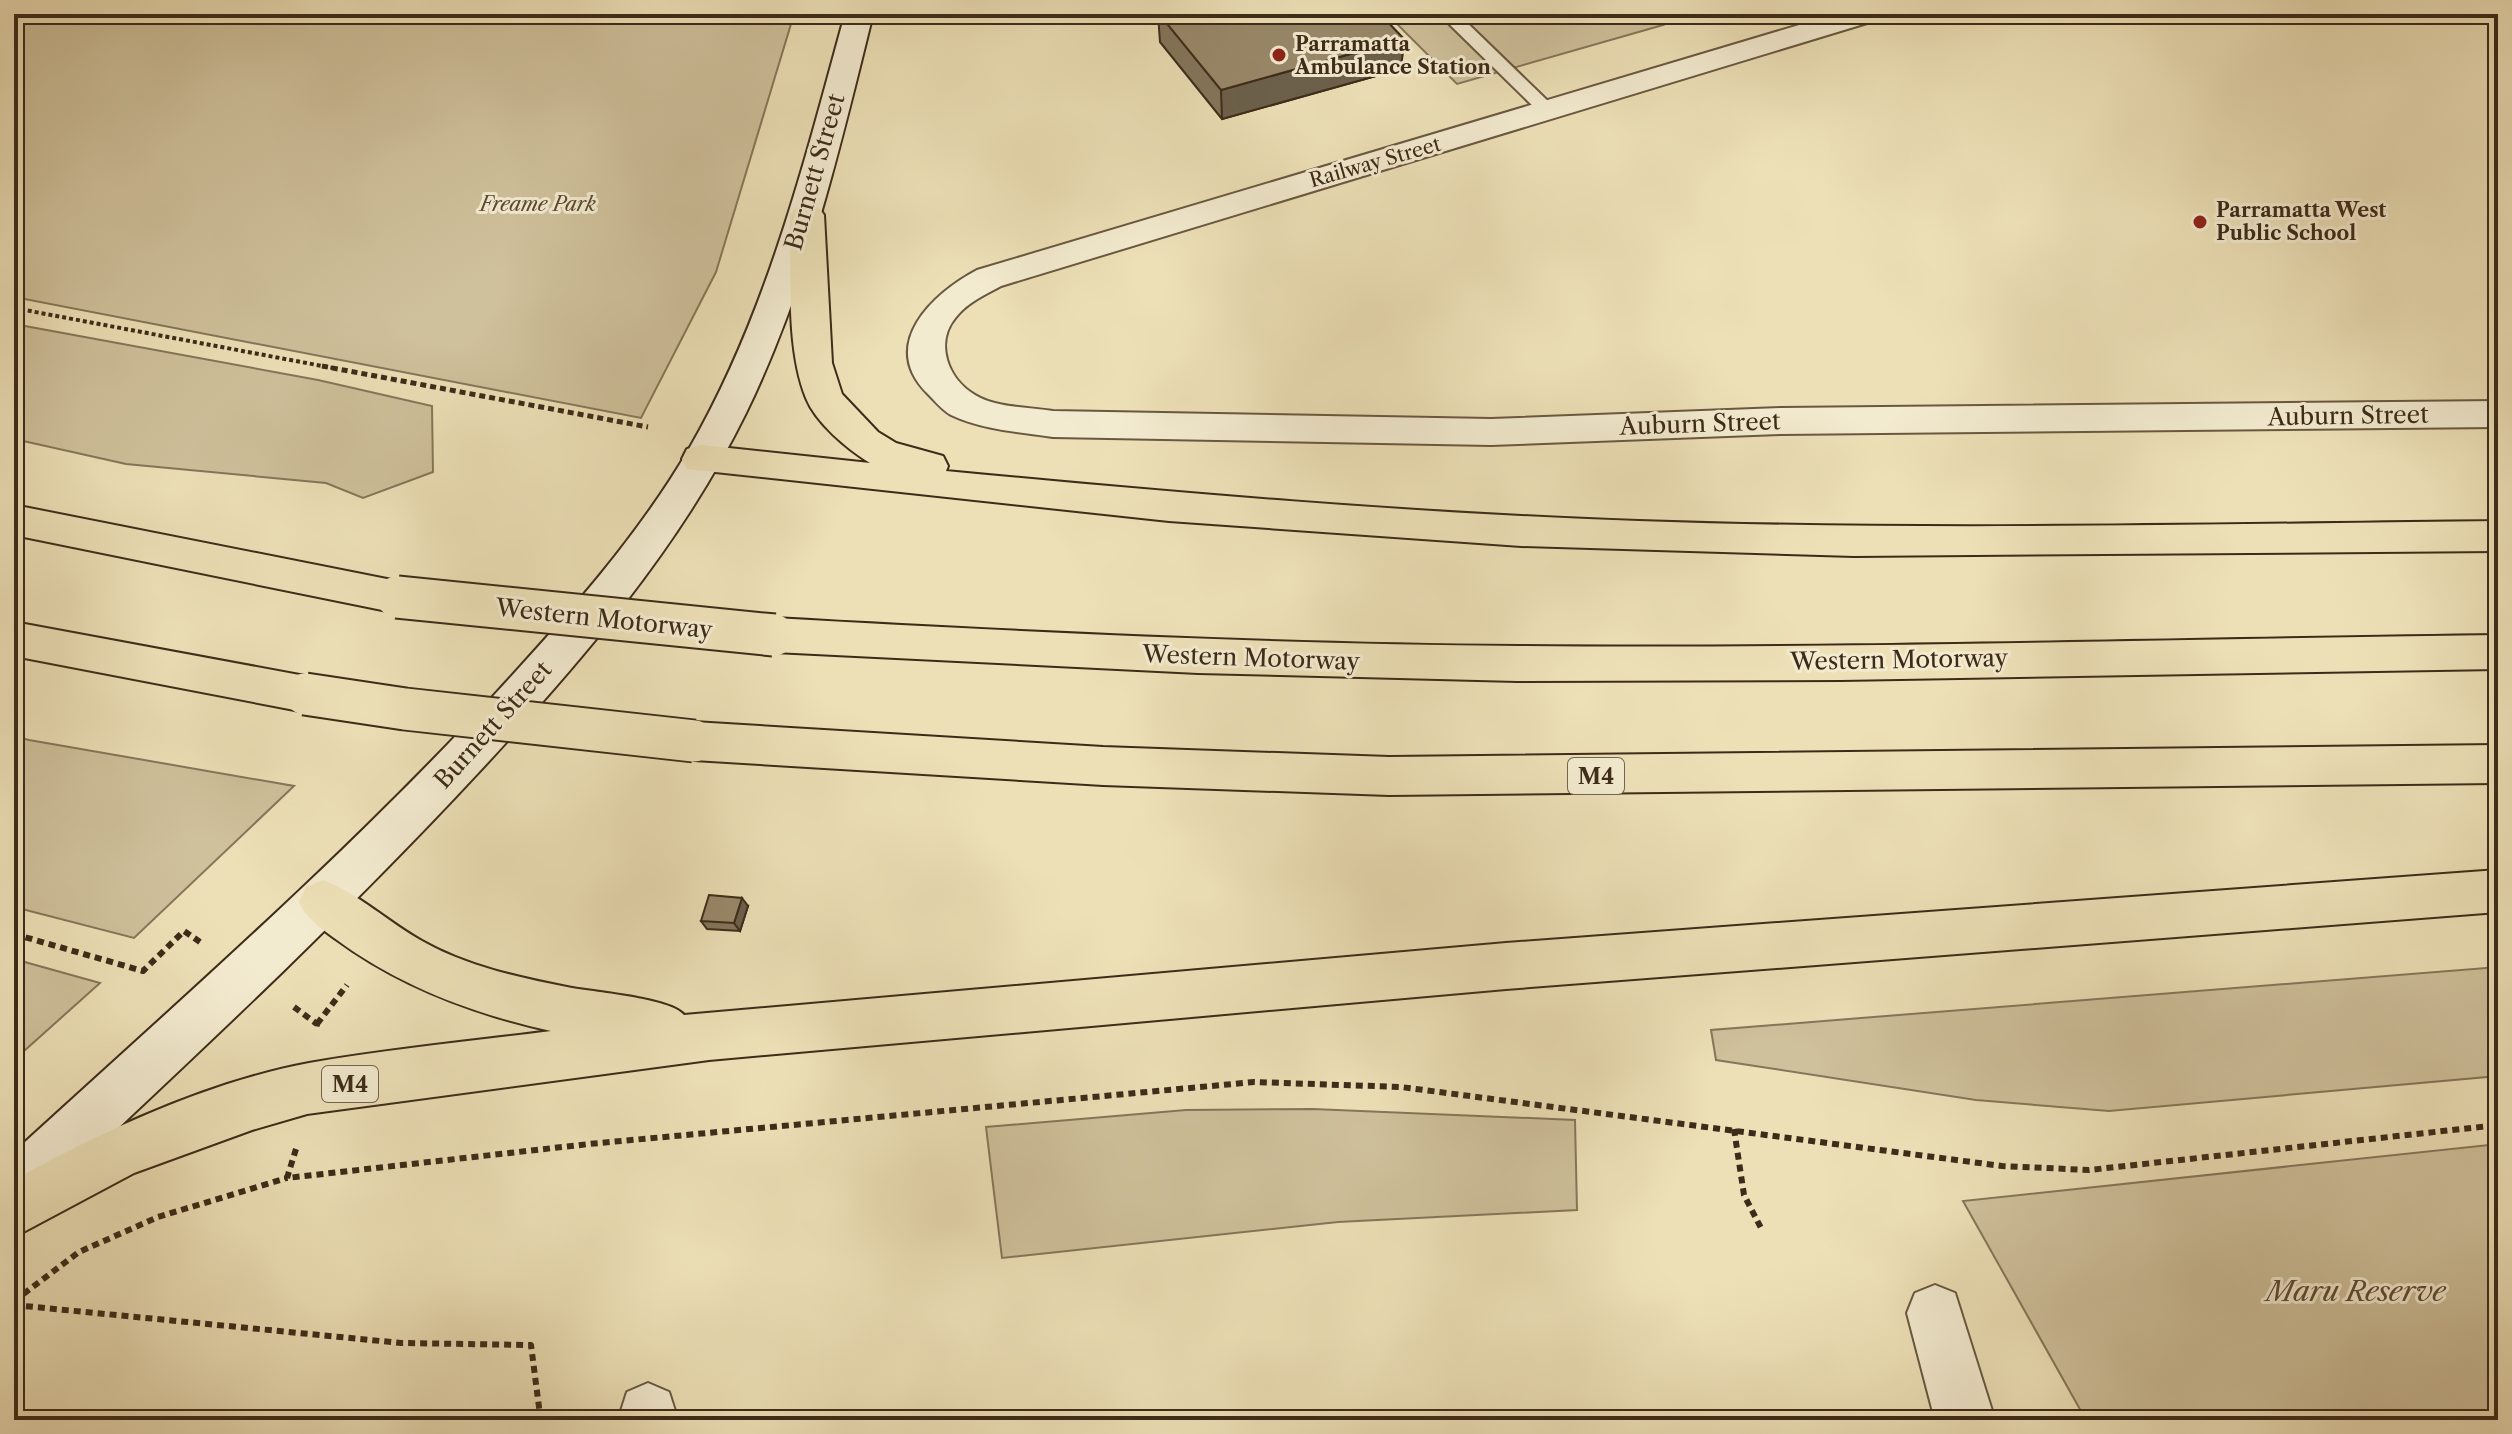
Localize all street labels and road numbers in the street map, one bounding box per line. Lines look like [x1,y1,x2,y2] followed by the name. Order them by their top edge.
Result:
[778,90,851,253] street label: Burnett Street
[1307,132,1443,192] street label: Railway Street
[2266,400,2429,431] street label: Auburn Street
[1618,406,1781,441] street label: Auburn Street
[493,593,714,644] street label: Western Motorway
[1141,639,1361,676] street label: Western Motorway
[1789,643,2009,676] street label: Western Motorway
[428,655,558,794] street label: Burnett Street
[1568,758,1624,794] road number: M4
[322,1066,378,1102] road number: M4

